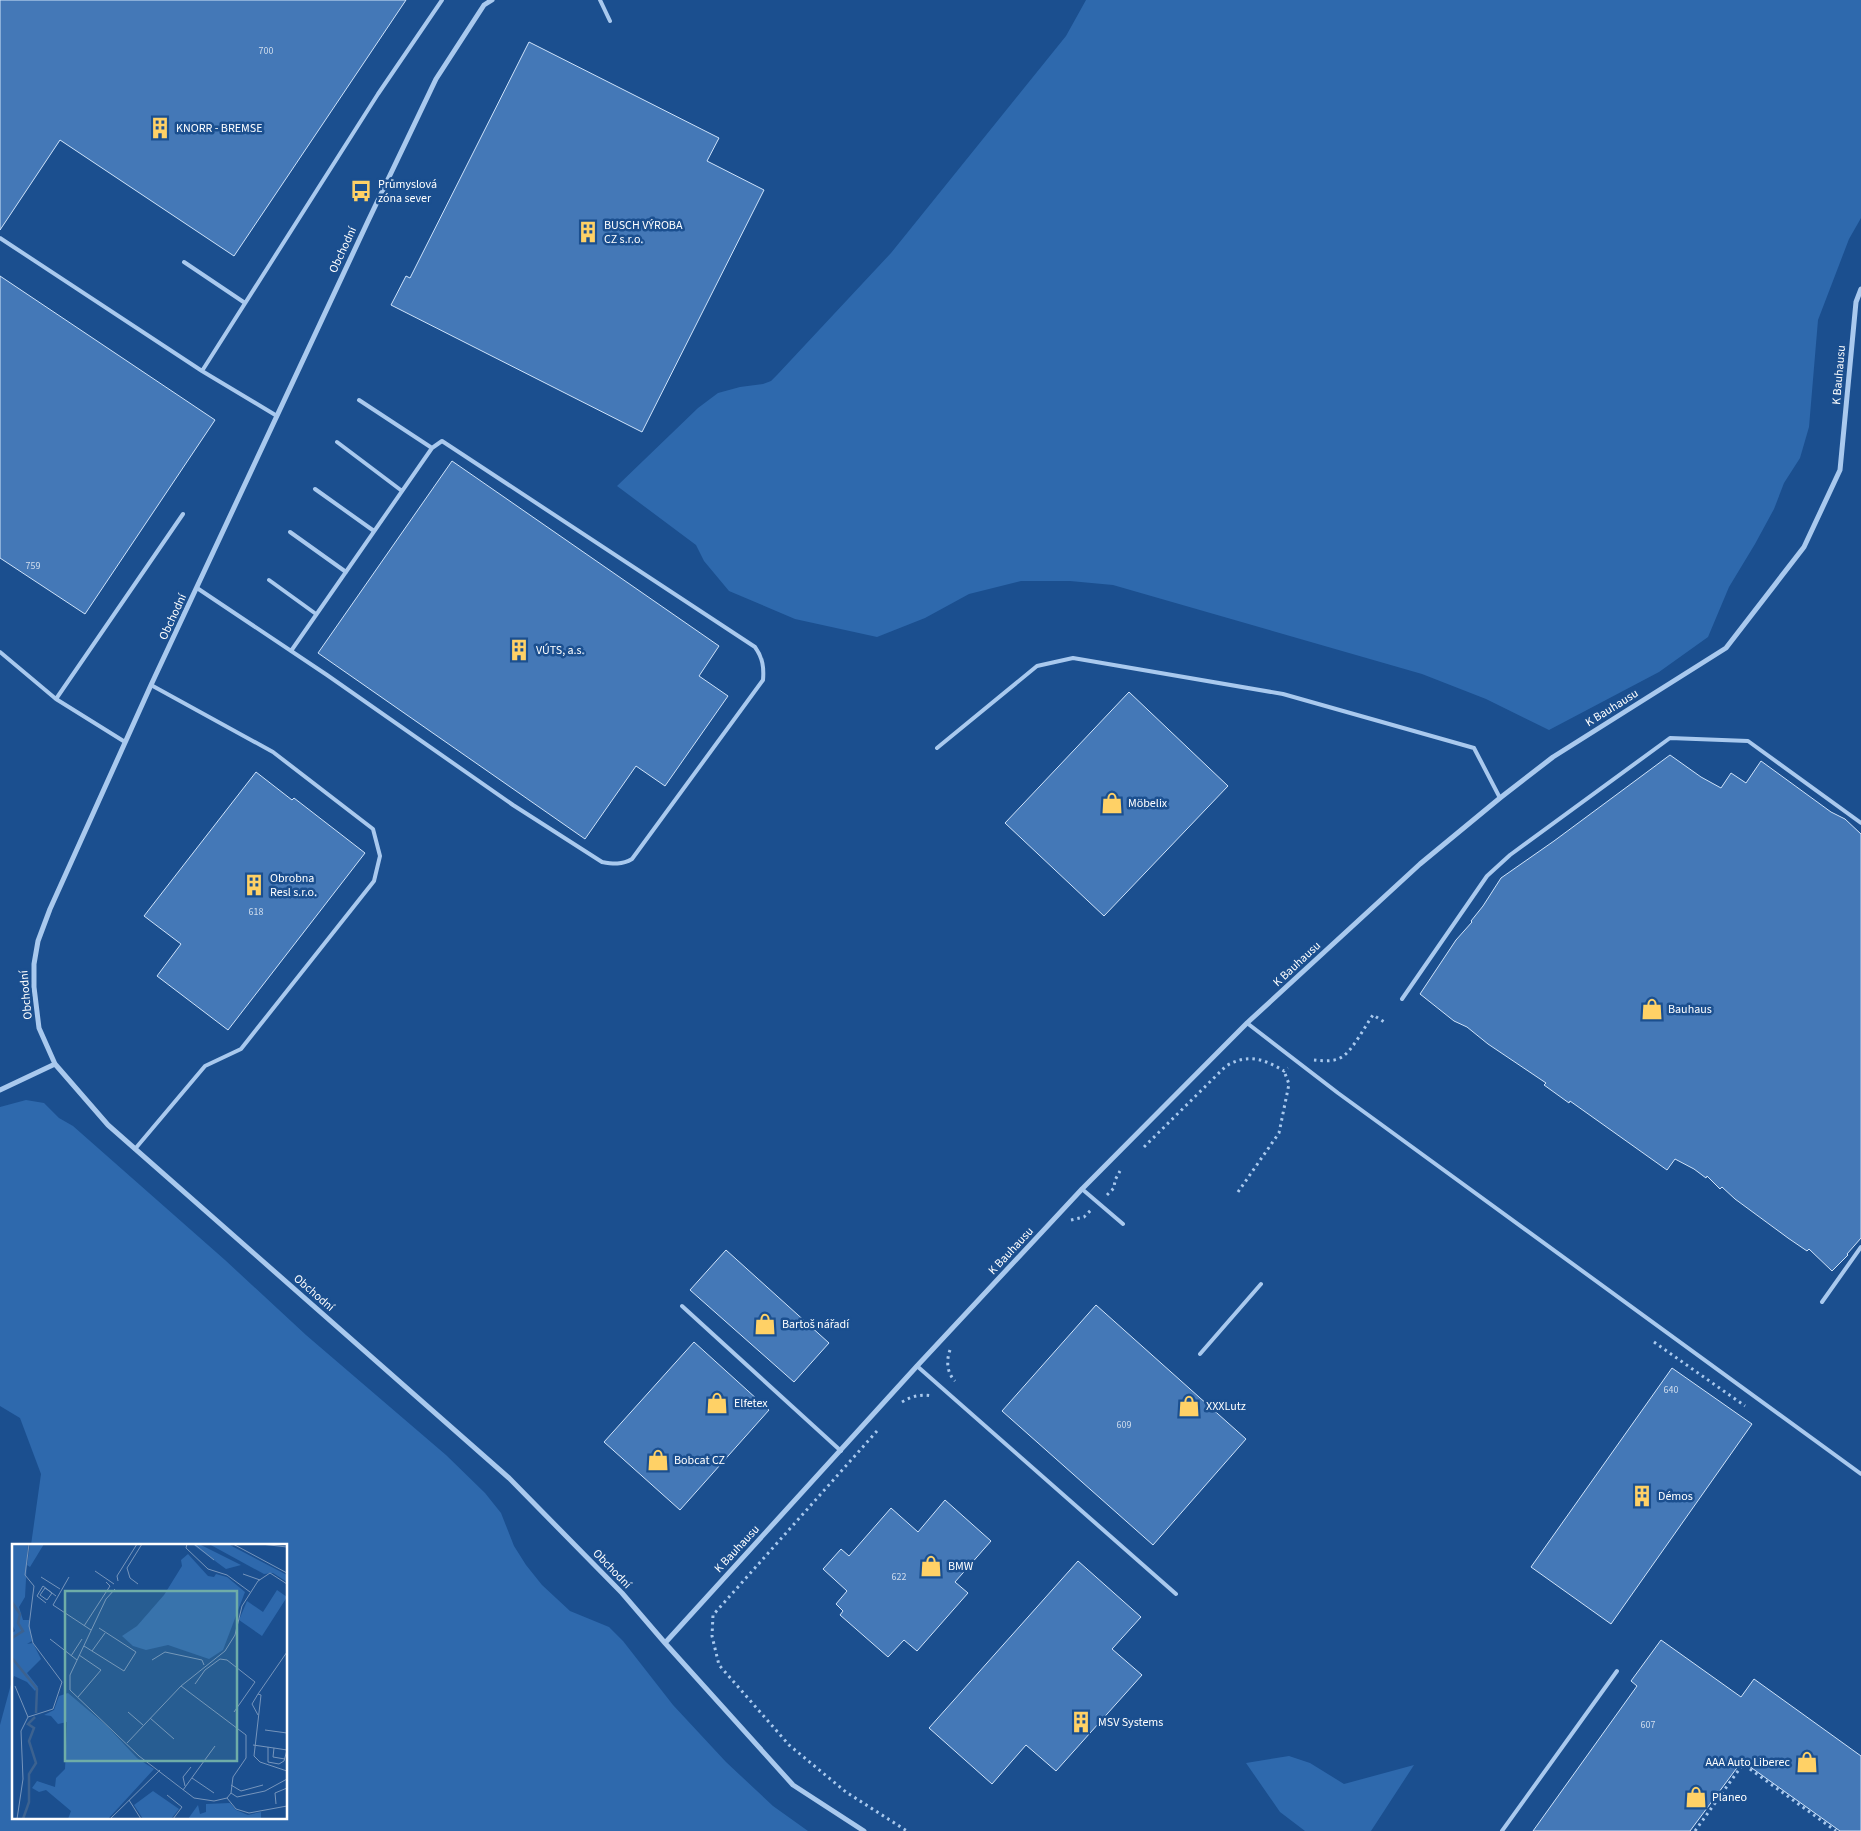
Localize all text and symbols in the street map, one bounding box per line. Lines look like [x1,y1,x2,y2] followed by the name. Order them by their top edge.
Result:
[259,44,273,58] house number: 700
[147,115,173,141] building icon: KNORR - BREMSE
[176,120,263,137] place label: KNORR - BREMSE
[378,176,437,207] place label: Průmyslová zóna sever
[348,178,374,204] bus stop icon: Průmyslová zóna sever
[604,217,683,248] place label: BUSCH VÝROBA CZ s.r.o.
[575,219,601,245] building icon: BUSCH VÝROBA CZ s.r.o.
[325,223,362,276] street label: Obchodní
[1828,345,1850,405] street label: K Bauhausu
[26,559,40,573] house number: 759
[155,590,192,643] street label: Obchodní
[506,637,532,663] building icon: VÚTS, a.s.
[536,642,585,659] place label: VÚTS, a.s.
[1582,685,1642,731] street label: K Bauhausu
[1099,790,1125,816] shop icon: Möbelix
[1128,795,1168,812] place label: Möbelix
[270,870,317,901] place label: Obrobna Resl s.r.o.
[241,872,267,898] building icon: Obrobna Resl s.r.o.
[249,905,263,919] house number: 618
[1269,937,1325,991] street label: K Bauhausu
[15,969,37,1020] street label: Obchodní
[1639,996,1665,1022] shop icon: Bauhaus
[1668,1001,1712,1018] place label: Bauhaus
[984,1223,1038,1279] street label: K Bauhausu
[290,1270,339,1316] street label: Obchodní
[752,1311,778,1337] shop icon: Bartoš nářadí
[782,1316,850,1333] place label: Bartoš nářadí
[1664,1383,1678,1397] house number: 640
[704,1390,730,1416] shop icon: Elfetex
[1176,1393,1202,1419] shop icon: XXXLutz
[734,1395,768,1412] place label: Elfetex
[1206,1398,1246,1415] place label: XXXLutz
[1117,1418,1131,1432] house number: 609
[645,1447,671,1473] shop icon: Bobcat CZ
[674,1452,725,1469] place label: Bobcat CZ
[1629,1483,1655,1509] building icon: Démos
[1658,1488,1693,1505] place label: Démos
[710,1521,764,1577] street label: K Bauhausu
[12,1544,288,1818] inset map
[589,1545,636,1593] street label: Obchodní
[918,1553,944,1579] shop icon: BMW
[948,1558,974,1575] place label: BMW
[892,1570,906,1584] house number: 622
[1068,1709,1094,1735] building icon: MSV Systems
[1098,1714,1163,1731] place label: MSV Systems
[1641,1718,1655,1732] house number: 607
[1794,1749,1820,1775] shop icon: AAA Auto Liberec
[1706,1754,1791,1771] place label: AAA Auto Liberec
[1683,1784,1709,1810] shop icon: Planeo
[1712,1789,1747,1806] place label: Planeo

